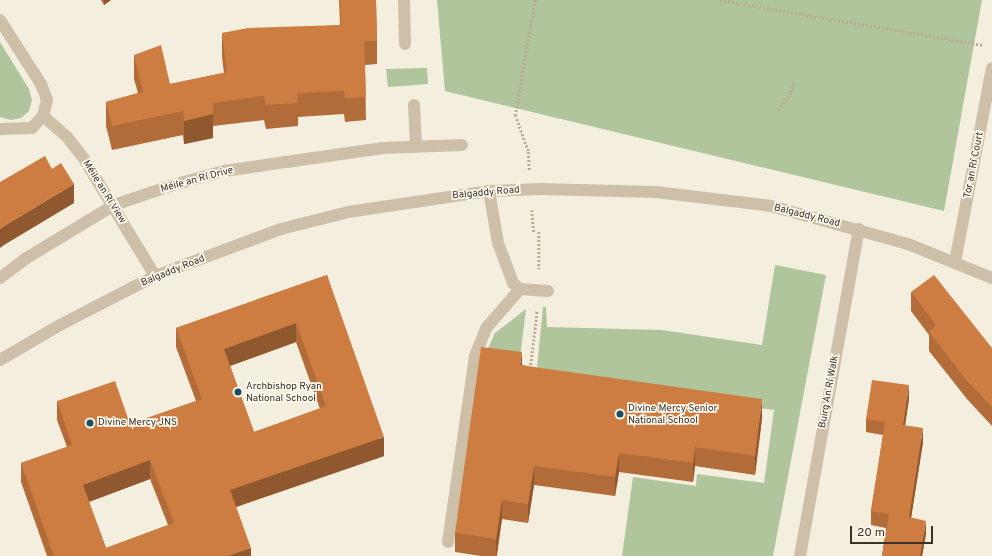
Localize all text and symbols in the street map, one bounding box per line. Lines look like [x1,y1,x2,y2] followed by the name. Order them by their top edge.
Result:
[962,131,986,199] street label: Tor an Rí Court
[80,158,128,226] street label: Méile an Rí View
[159,165,235,195] street label: Méile an Rí Drive
[452,184,520,202] street label: Balgaddy Road
[773,202,841,230] street label: Balgaddy Road
[139,253,207,289] street label: Balgaddy Road
[817,355,841,429] street label: Buirg An Rí Walk
[246,380,322,404] place label: Archbishop Ryan National School
[233,387,243,397] marker: Archbishop Ryan National School
[628,402,717,426] place label: Divine Mercy Senior National School
[615,409,625,419] marker: Divine Mercy Senior National School
[98,417,177,429] place label: Divine Mercy JNS
[85,418,95,428] marker: Divine Mercy JNS
[852,518,935,544] scale bar
[857,525,885,541] text: 20 m

